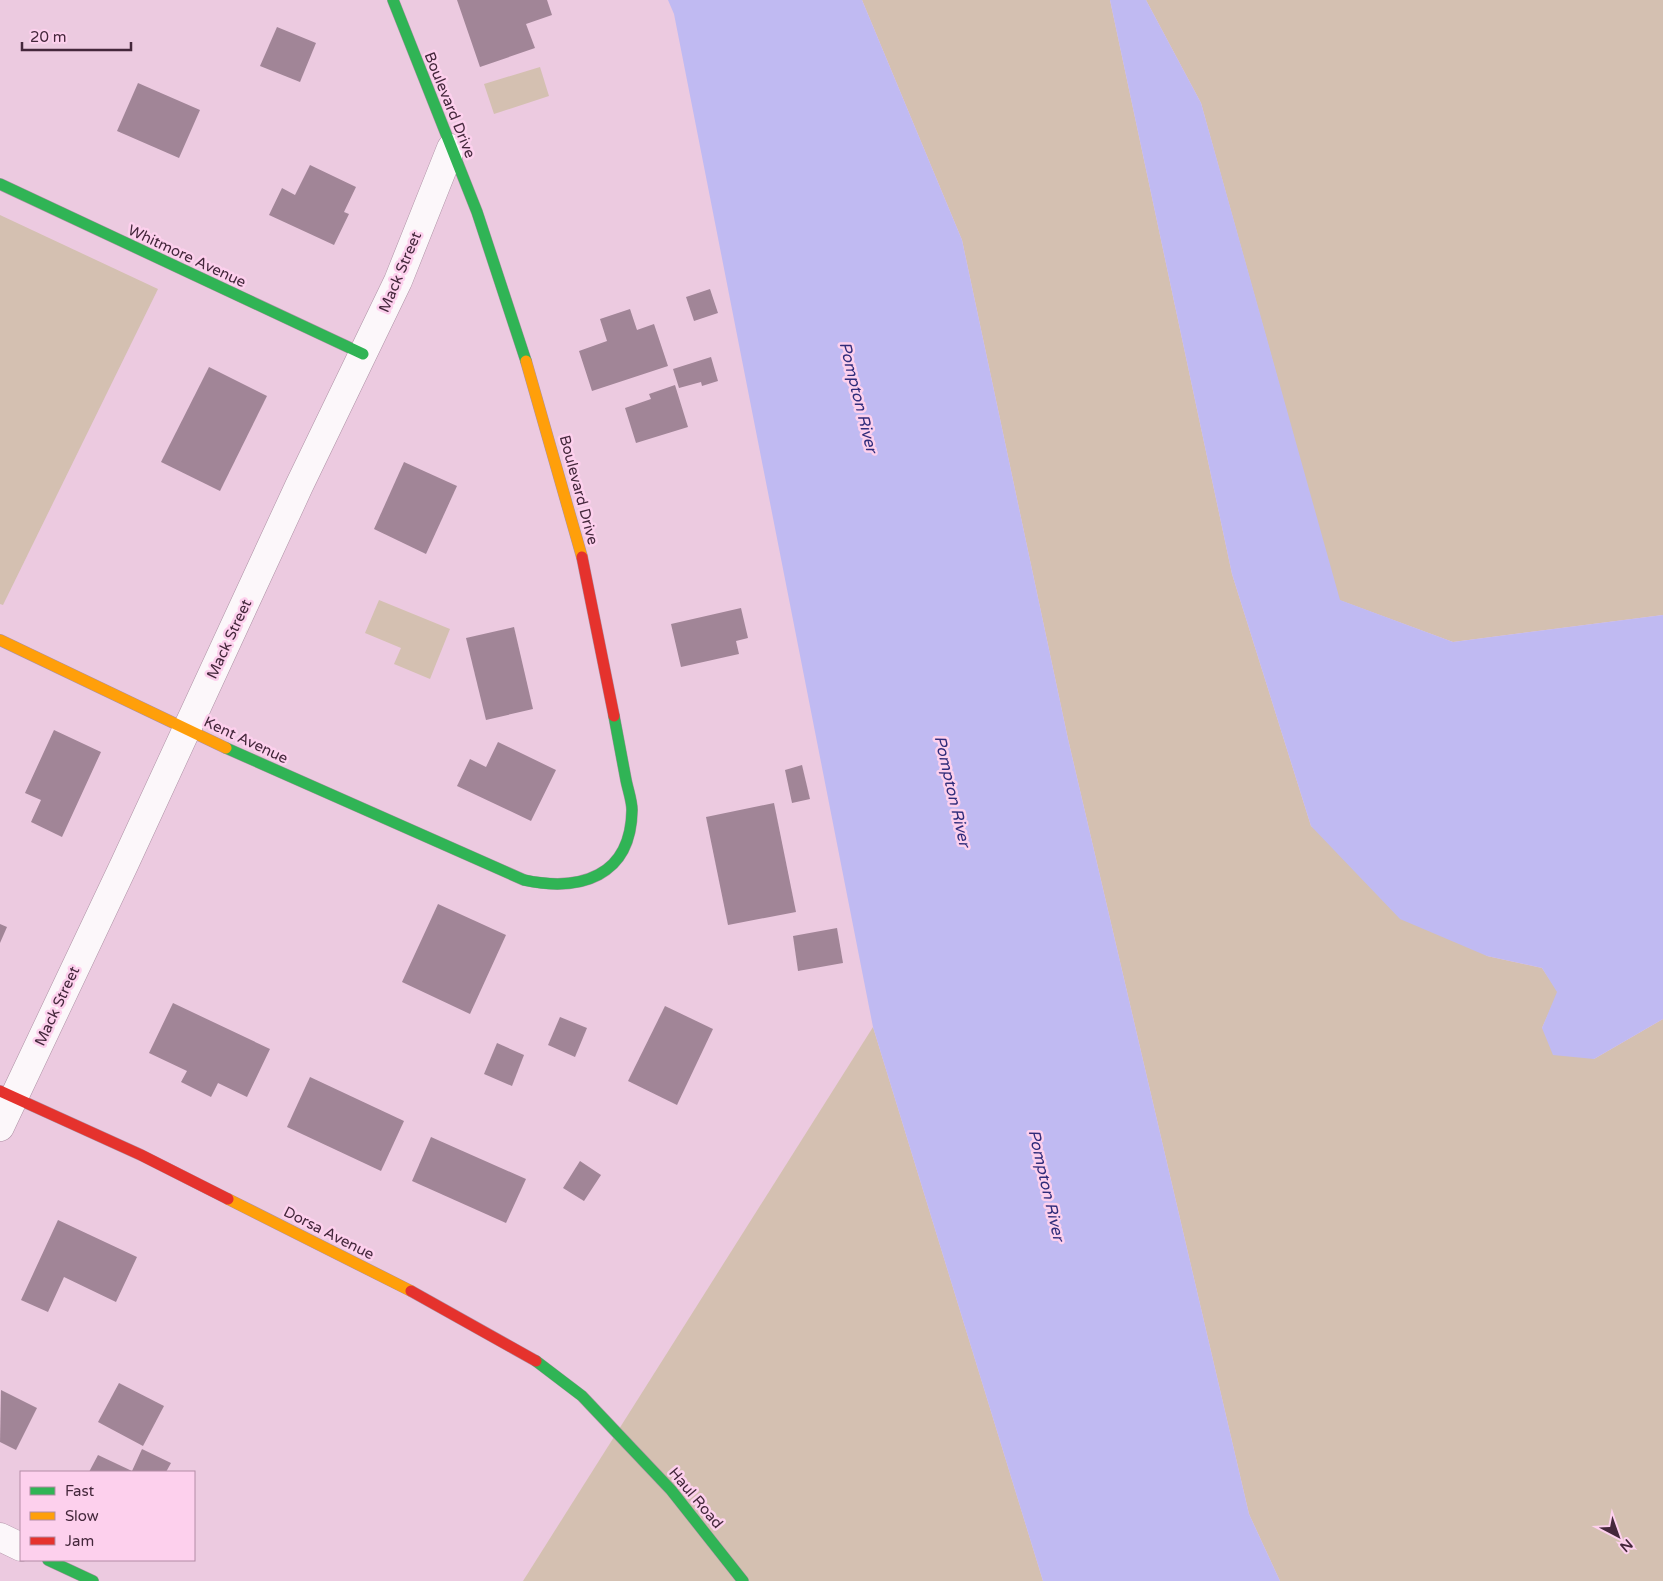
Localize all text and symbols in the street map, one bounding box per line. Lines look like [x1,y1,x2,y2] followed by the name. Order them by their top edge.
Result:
[22,20,131,52] scale bar
[30,28,67,46] text: 20 m
[421,49,479,161] street label: Boulevard Drive
[125,221,249,291] street label: Whitmore Avenue
[375,229,425,315] street label: Mack Street
[835,340,882,457] water label: Pompton River
[556,433,602,547] street label: Boulevard Drive
[203,596,255,682] street label: Mack Street
[201,713,291,767] street label: Kent Avenue
[930,734,975,851] water label: Pompton River
[31,963,83,1049] street label: Mack Street
[1024,1128,1069,1245] water label: Pompton River
[281,1202,377,1264] street label: Dorsa Avenue
[665,1464,727,1532] street label: Haul Road
[20,1471,195,1561] legend
[65,1482,95,1500] text: Fast
[65,1507,99,1525] text: Slow
[1593,1511,1643,1561] north arrow
[65,1532,94,1550] text: Jam
[1616,1535,1636,1556] text: N

